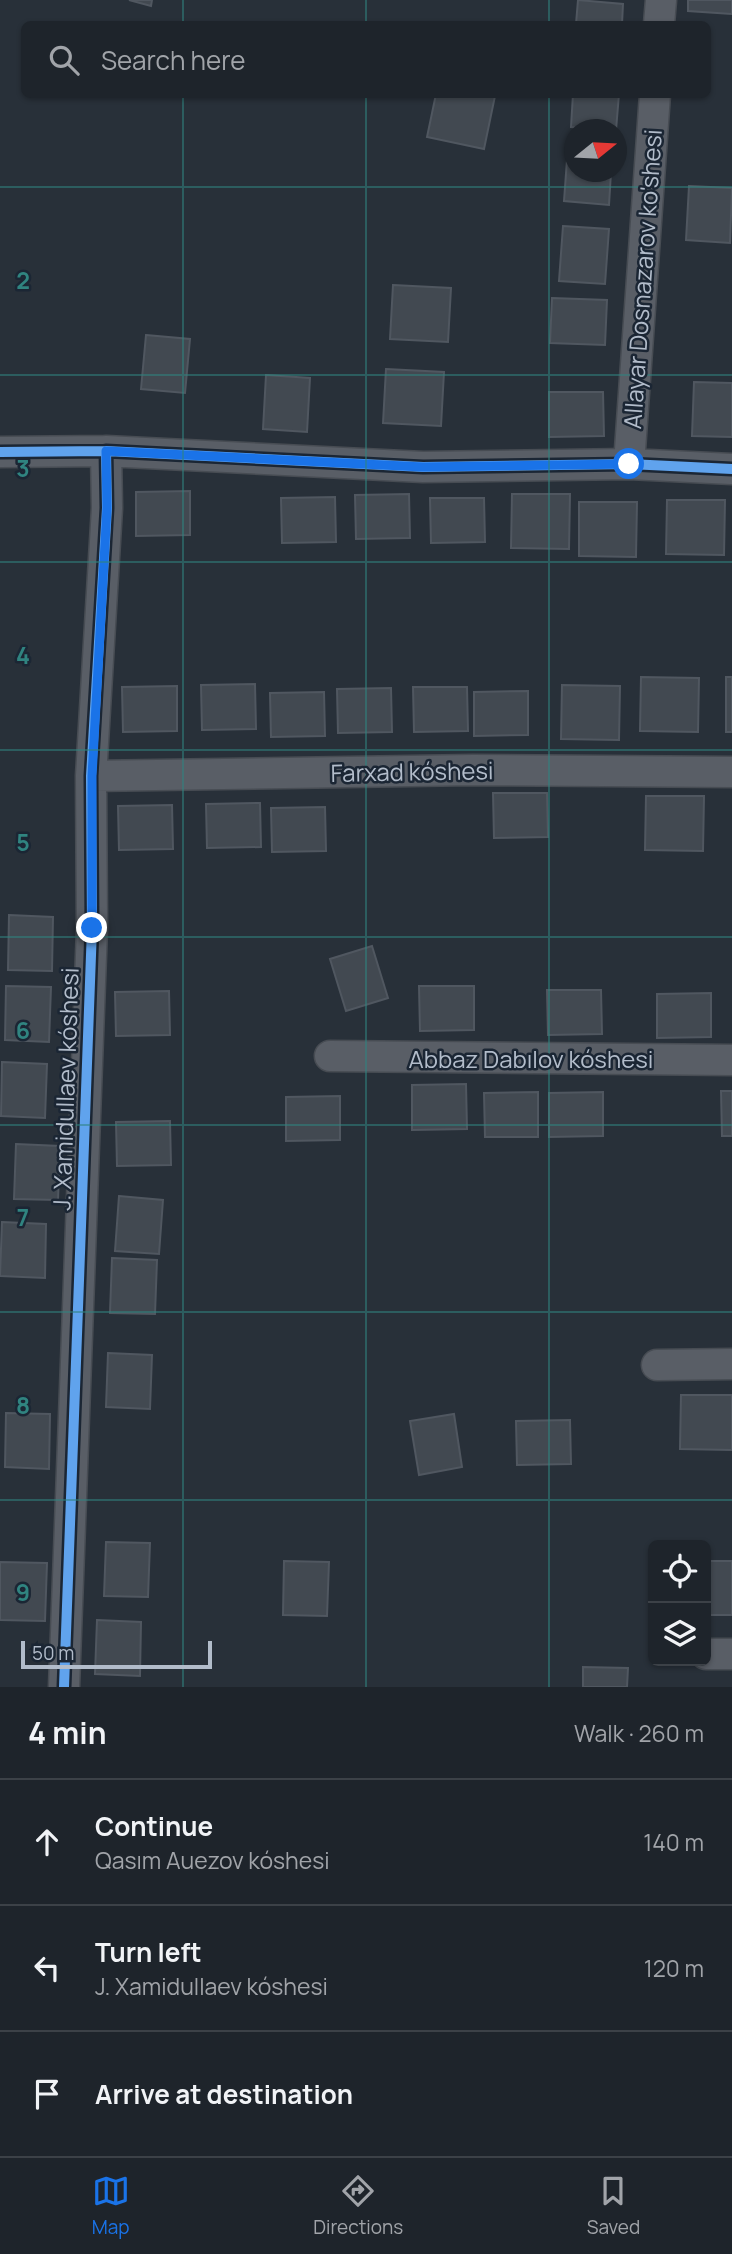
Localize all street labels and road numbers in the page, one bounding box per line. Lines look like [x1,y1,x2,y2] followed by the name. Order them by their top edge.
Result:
[615,128,669,430] street label: Allayar Dosnazarov ko'shesi
[330,753,494,789] street label: Farxad kóshesi
[44,967,86,1211] street label: J. Xamidullaev kóshesi
[409,1042,653,1075] street label: Abbaz Dabılov kóshesi

